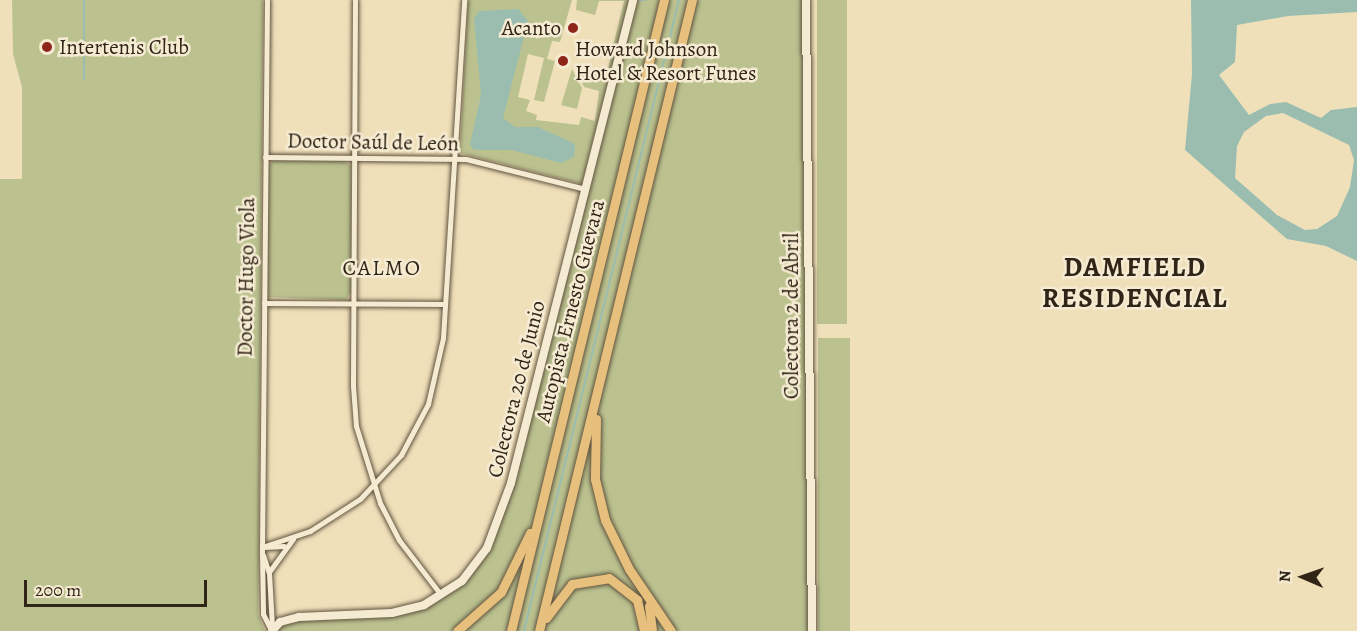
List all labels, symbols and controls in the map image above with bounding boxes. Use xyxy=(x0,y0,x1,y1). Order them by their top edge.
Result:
place label: Acanto xyxy=(502,15,561,41)
marker: Acanto xyxy=(566,21,580,35)
place label: Intertenis Club xyxy=(59,34,189,60)
place label: Howard Johnson Hotel & Resort Funes xyxy=(575,36,756,86)
marker: Intertenis Club xyxy=(40,40,54,54)
marker: Howard Johnson Hotel & Resort Funes xyxy=(556,54,570,68)
street label: Doctor Saúl de León xyxy=(287,128,459,156)
street label: Doctor Hugo Viola xyxy=(232,197,260,357)
street label: Autopista Ernesto Guevara xyxy=(530,197,610,425)
street label: Colectora 2 de Abril xyxy=(778,233,804,399)
district label: DAMFIELD RESIDENCIAL xyxy=(1042,251,1228,314)
district label: CALMO xyxy=(343,256,421,282)
street label: Colectora 20 de Junio xyxy=(482,298,550,480)
north arrow xyxy=(1273,547,1333,607)
scale bar xyxy=(27,568,210,606)
text: N xyxy=(1274,570,1296,583)
text: 200 m xyxy=(35,578,81,602)

